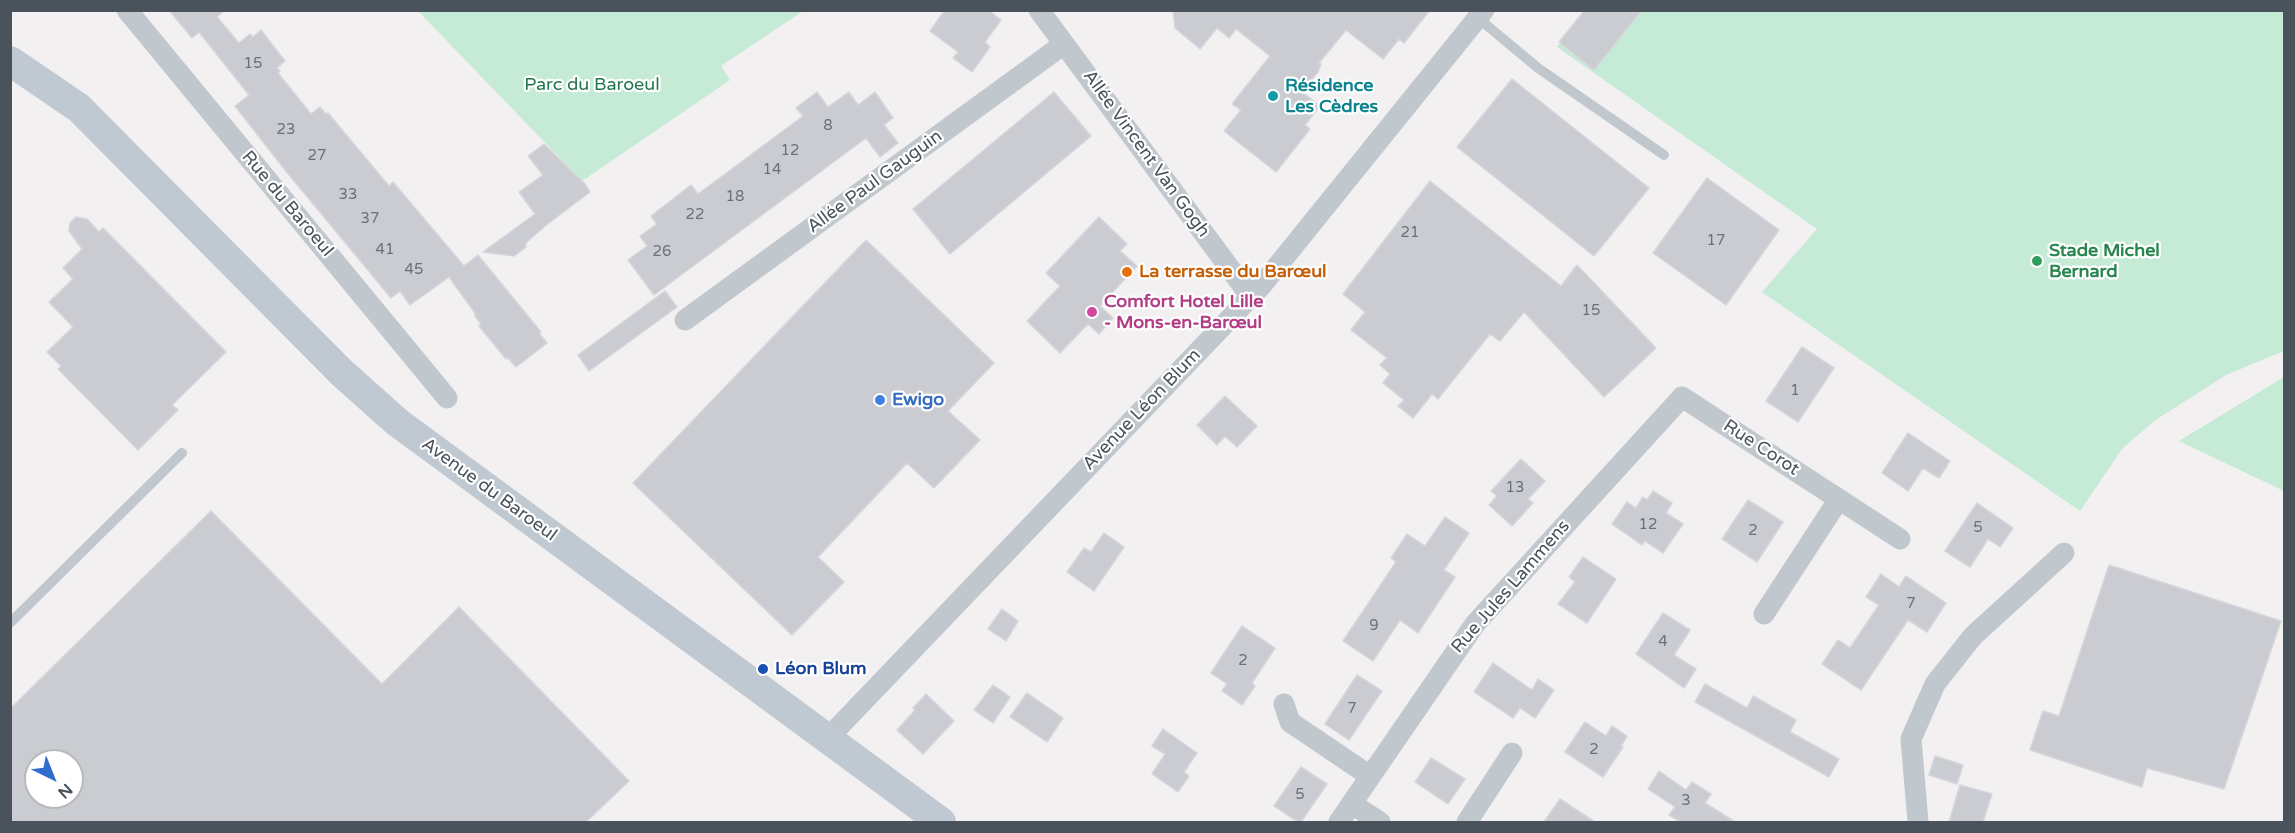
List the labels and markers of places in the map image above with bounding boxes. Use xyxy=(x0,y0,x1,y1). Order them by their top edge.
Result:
place label: Résidence Les Cèdres xyxy=(1285,75,1378,118)
marker: Résidence Les Cèdres xyxy=(1266,89,1280,103)
place label: Stade Michel Bernard xyxy=(2049,240,2160,282)
marker: Stade Michel Bernard xyxy=(2030,254,2044,268)
place label: La terrasse du Barœul xyxy=(1139,261,1327,283)
marker: La terrasse du Barœul xyxy=(1120,265,1134,279)
place label: Comfort Hotel Lille - Mons-en-Barœul xyxy=(1104,291,1264,334)
marker: Comfort Hotel Lille - Mons-en-Barœul xyxy=(1085,305,1099,319)
place label: Ewigo xyxy=(892,389,944,411)
marker: Ewigo xyxy=(873,393,887,407)
place label: Léon Blum xyxy=(775,658,866,680)
marker: Léon Blum xyxy=(756,662,770,676)

